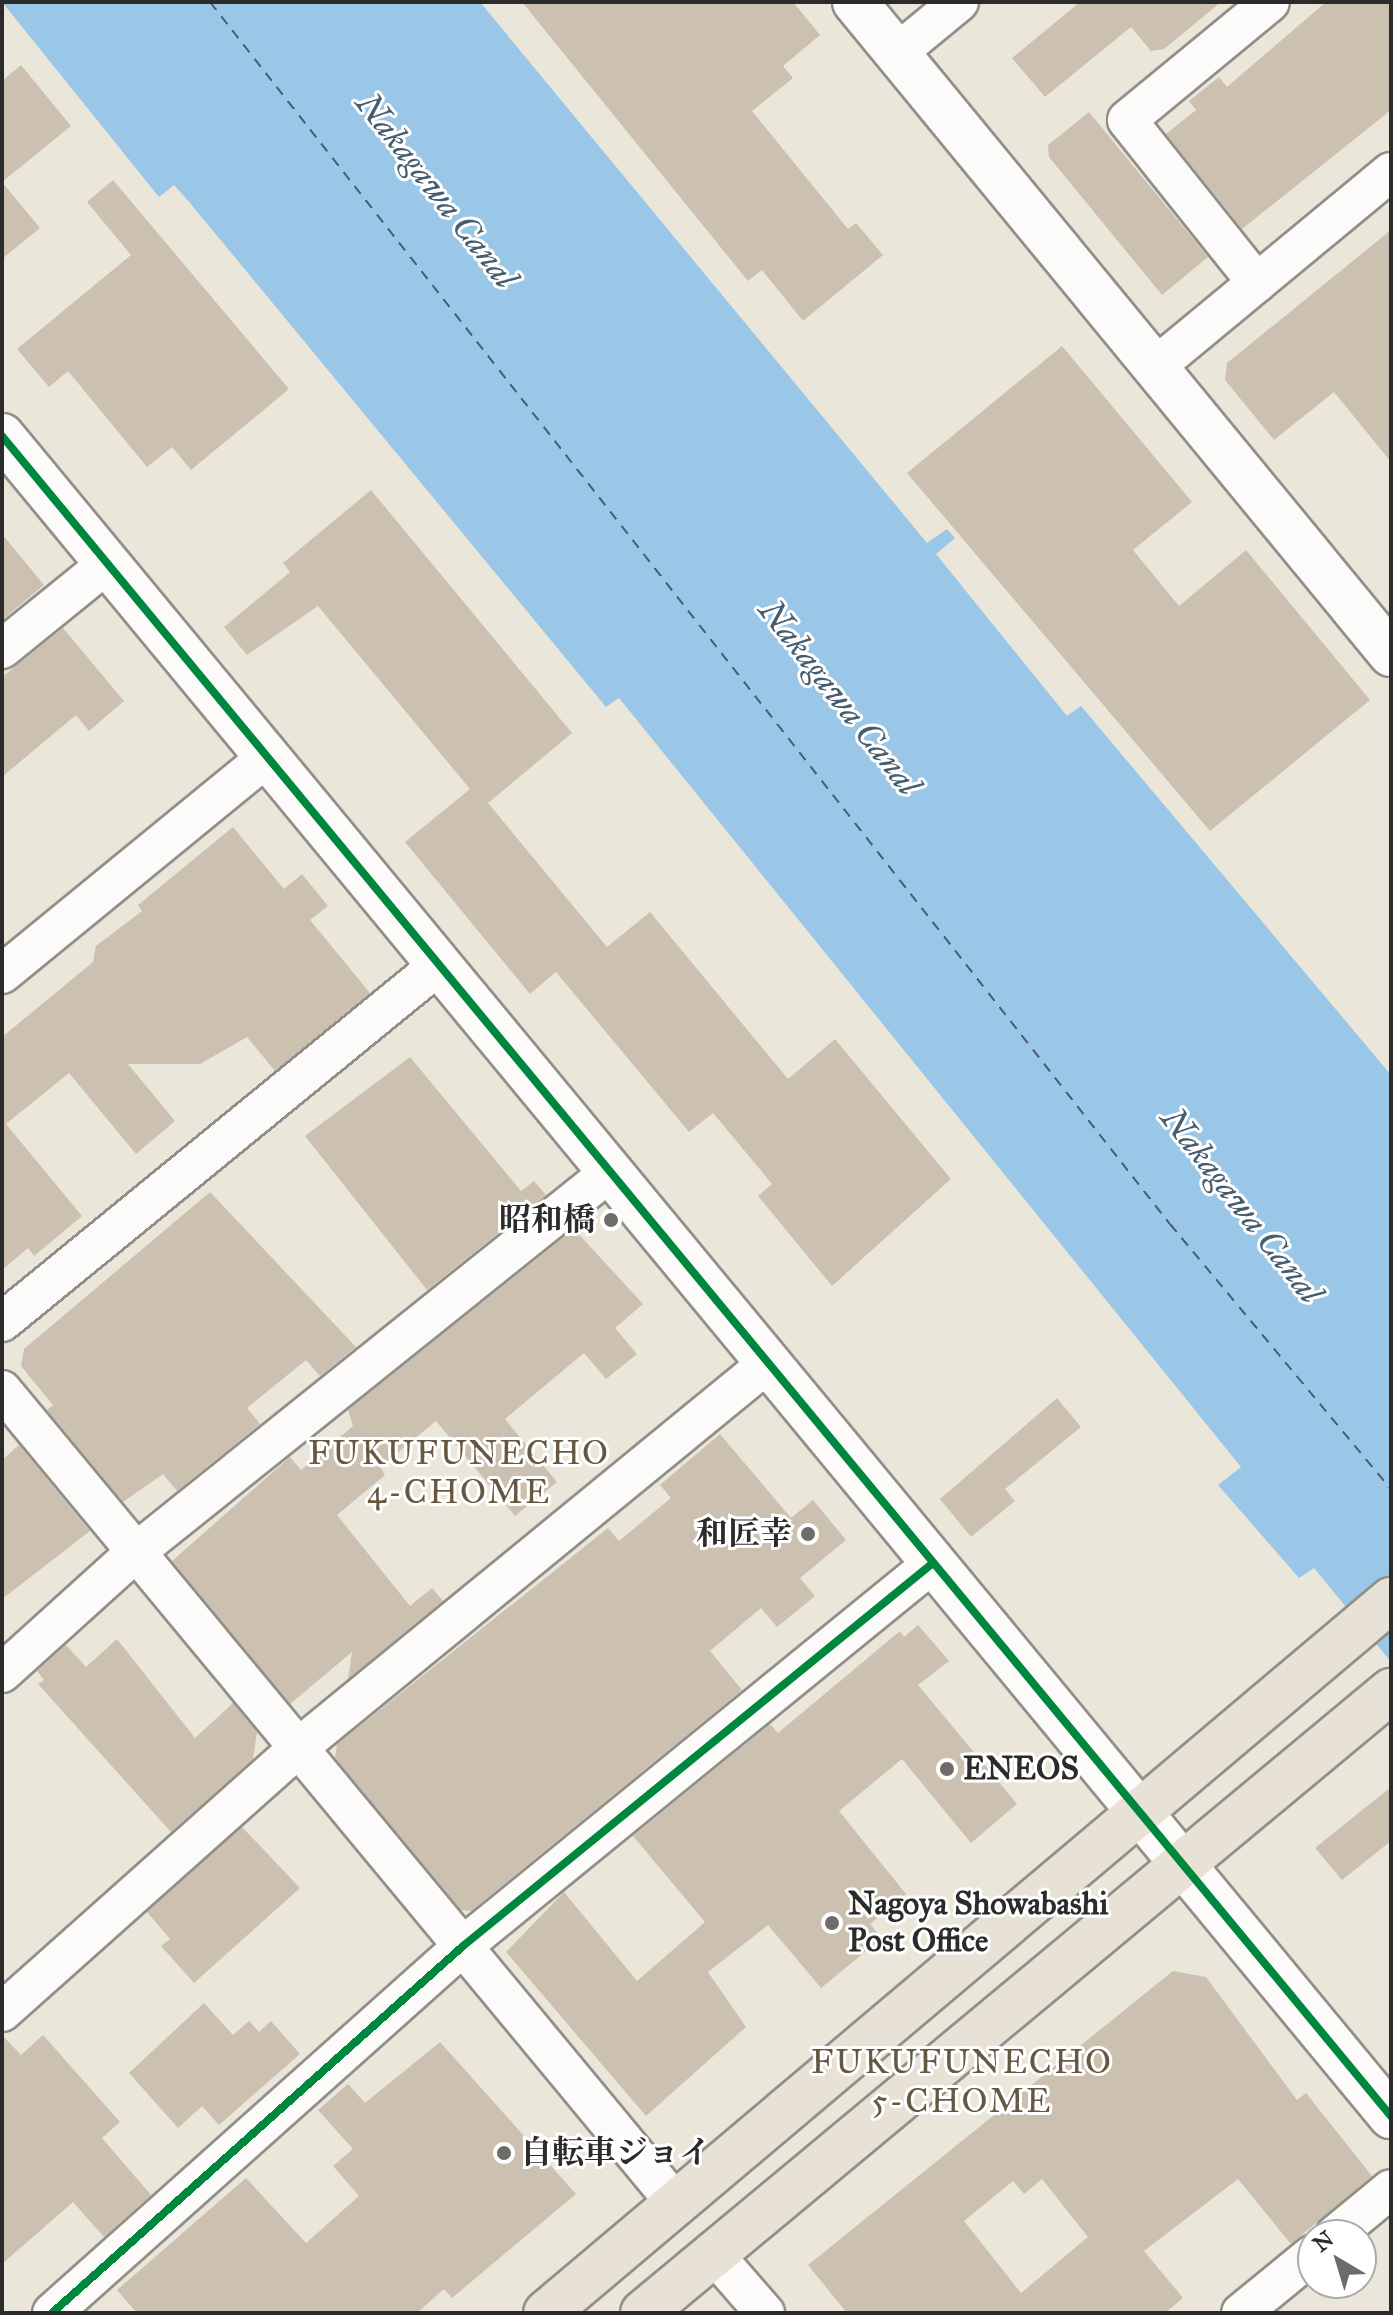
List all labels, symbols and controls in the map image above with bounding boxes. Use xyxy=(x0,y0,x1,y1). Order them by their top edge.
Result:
water label: Nakagawa Canal xyxy=(348,84,526,296)
water label: Nakagawa Canal xyxy=(751,591,929,803)
water label: Nakagawa Canal xyxy=(1153,1099,1331,1311)
place label: 昭和橋 xyxy=(499,1201,595,1239)
marker: 昭和橋 xyxy=(602,1211,620,1229)
district label: FUKUFUNECHO 4-CHOME xyxy=(308,1432,610,1512)
place label: 和匠幸 xyxy=(696,1515,792,1553)
marker: 和匠幸 xyxy=(799,1525,817,1543)
place label: ENEOS xyxy=(963,1750,1079,1788)
marker: ENEOS xyxy=(938,1760,956,1778)
place label: Nagoya Showabashi Post Office xyxy=(848,1886,1108,1961)
marker: Nagoya Showabashi Post Office xyxy=(823,1914,841,1932)
district label: FUKUFUNECHO 5-CHOME xyxy=(811,2041,1113,2120)
place label: 自転車ジョイ xyxy=(520,2134,712,2172)
marker: 自転車ジョイ xyxy=(495,2144,513,2162)
north arrow xyxy=(1297,2219,1377,2299)
text: N xyxy=(1307,2225,1339,2258)

